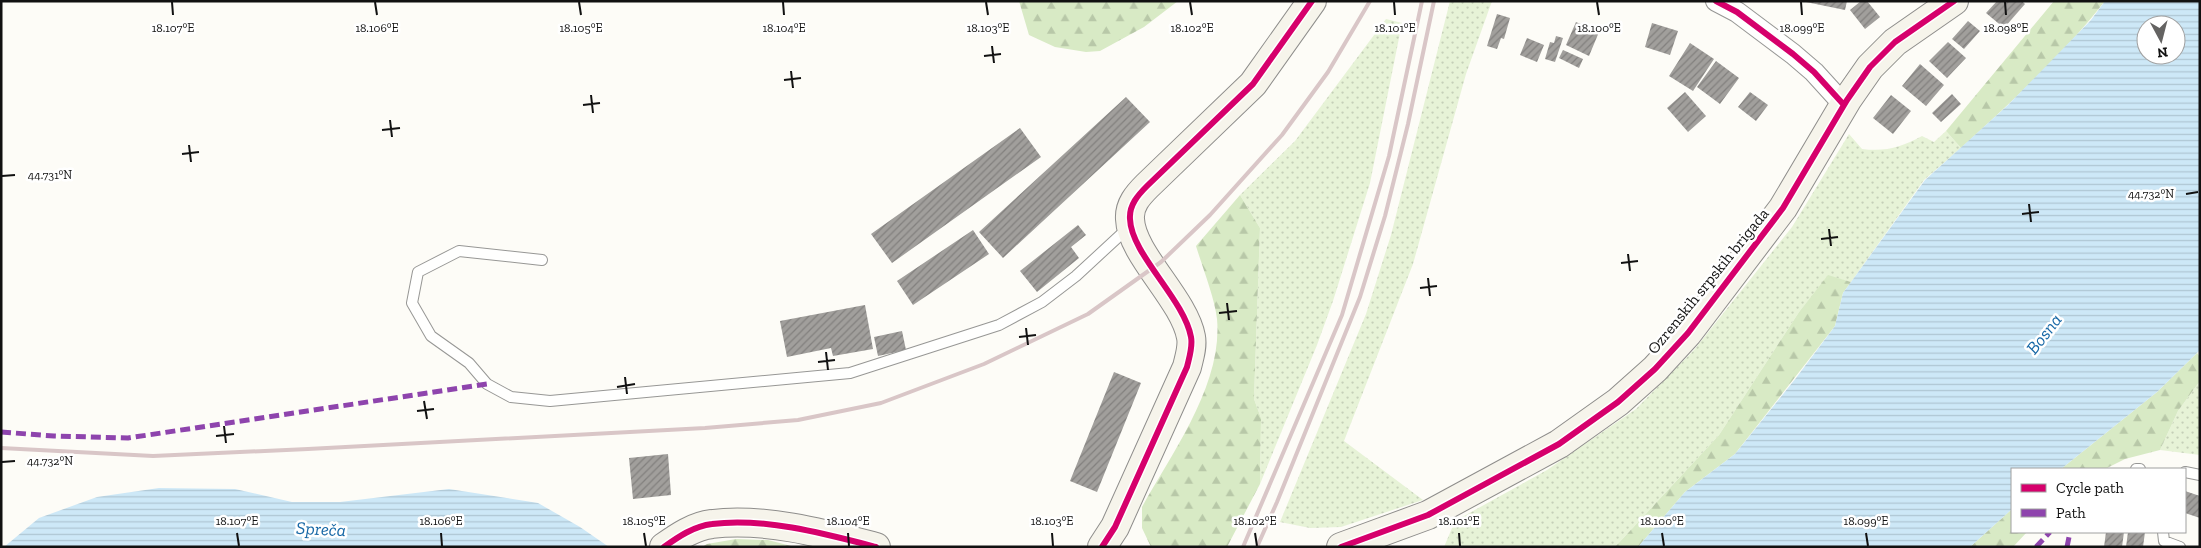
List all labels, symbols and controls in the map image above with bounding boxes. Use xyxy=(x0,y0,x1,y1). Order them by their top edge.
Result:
north arrow xyxy=(2136,15,2186,65)
text: 18.107°E xyxy=(152,21,194,35)
text: 18.106°E xyxy=(355,21,399,35)
text: 18.105°E xyxy=(560,21,602,35)
text: 18.104°E xyxy=(762,21,806,35)
text: 18.103°E xyxy=(967,21,1009,35)
text: 18.102°E xyxy=(1170,21,1214,35)
text: 18.101°E xyxy=(1374,21,1416,35)
text: 18.100°E xyxy=(1577,21,1621,35)
text: 18.099°E xyxy=(1780,21,1824,35)
text: 18.098°E xyxy=(1984,21,2028,35)
text: N xyxy=(2156,43,2169,62)
text: 44.731°N xyxy=(28,168,72,182)
text: 44.732°N xyxy=(2128,187,2174,201)
street label: Ozrenskih srpskih brigada xyxy=(1643,204,1773,358)
water label: Bosna xyxy=(2021,309,2067,359)
text: 44.732°N xyxy=(27,454,73,468)
legend xyxy=(2011,468,2186,533)
text: Cycle path xyxy=(2056,479,2125,497)
text: Path xyxy=(2056,504,2086,522)
text: 18.107°E xyxy=(216,514,258,528)
text: 18.106°E xyxy=(419,514,463,528)
text: 18.105°E xyxy=(623,514,665,528)
text: 18.104°E xyxy=(826,514,870,528)
text: 18.103°E xyxy=(1031,514,1073,528)
text: 18.102°E xyxy=(1233,514,1277,528)
text: 18.101°E xyxy=(1438,514,1480,528)
text: 18.100°E xyxy=(1640,514,1684,528)
text: 18.099°E xyxy=(1844,514,1888,528)
water label: Spreča xyxy=(296,517,346,541)

